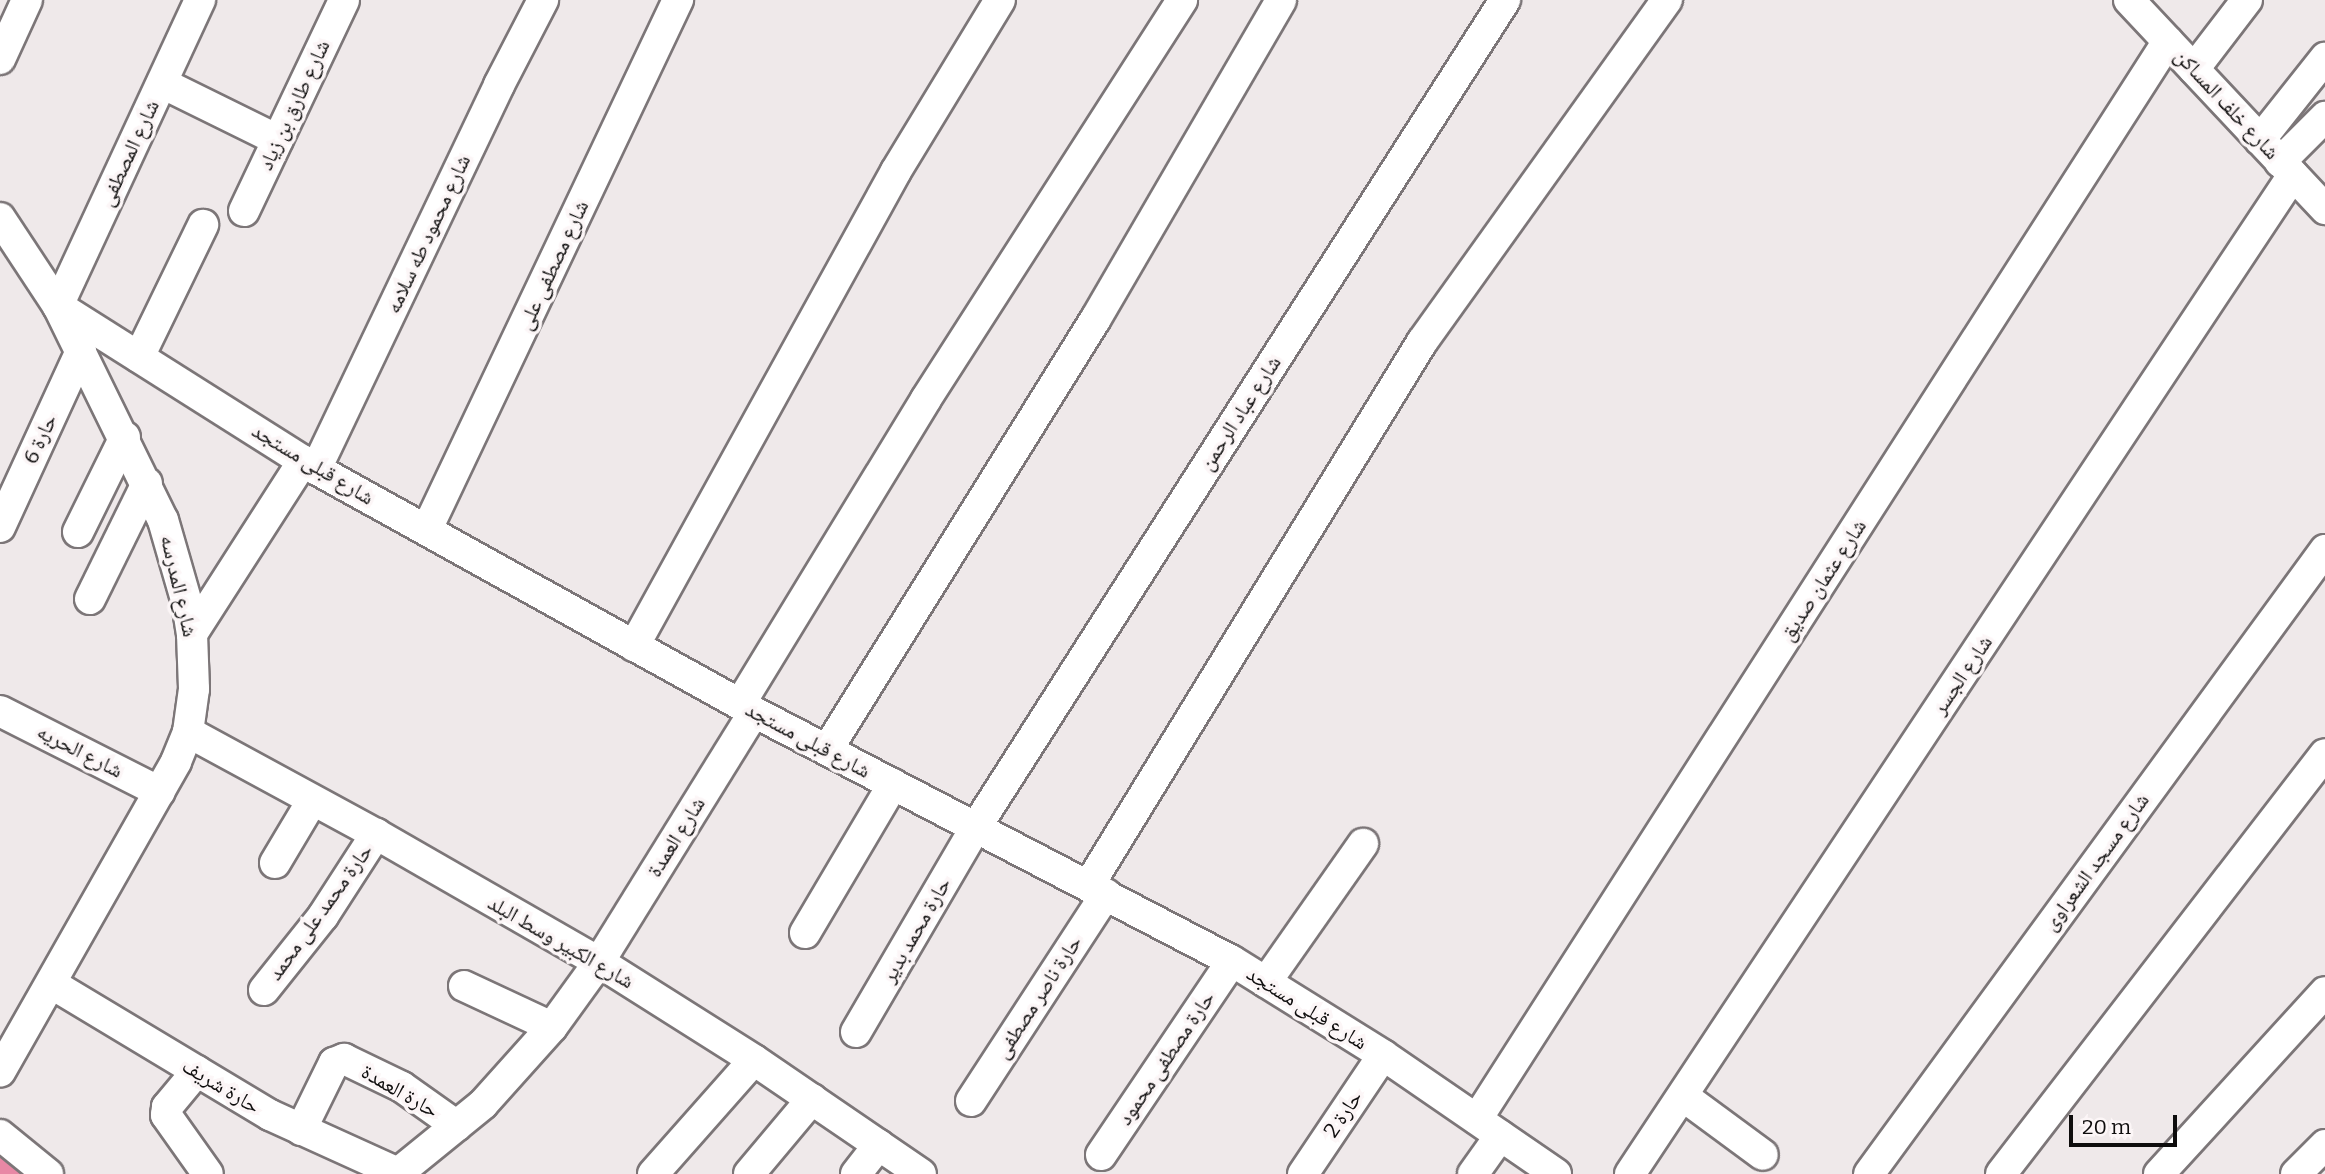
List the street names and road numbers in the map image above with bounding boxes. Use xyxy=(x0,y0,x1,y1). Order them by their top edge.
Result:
street label: شارع طارق بن زياد xyxy=(253,36,335,174)
street label: شارع خلف المساكن xyxy=(2169,43,2285,165)
street label: شارع المصطفى xyxy=(93,96,165,210)
street label: شارع محمود طه سلامه xyxy=(380,151,476,317)
street label: شارع مصطفى على xyxy=(512,196,594,334)
street label: شارع عباد الرحمن xyxy=(1194,351,1286,475)
street label: حارة 6 xyxy=(18,410,62,468)
street label: شارع قبلى مستجد xyxy=(247,418,379,510)
street label: شارع عثمان صديق xyxy=(1774,514,1872,646)
street label: شارع المدرسه xyxy=(155,533,203,639)
street label: شارع الجسر xyxy=(1926,631,1998,719)
street label: شارع قبلى مستجد xyxy=(741,697,875,783)
street label: شارع الحريه xyxy=(33,719,127,783)
street label: شارع مسجد الشعراوى xyxy=(2038,788,2154,936)
street label: شارع العمدة xyxy=(642,792,710,882)
street label: حارة محمد على محمد xyxy=(262,839,378,985)
street label: حارة محمد بدير xyxy=(876,873,956,987)
street label: شارع الكبير وسط البلد xyxy=(484,890,638,994)
street label: حارة ناصر مصطفى xyxy=(989,931,1087,1063)
street label: شارع قبلى مستجد xyxy=(1242,961,1372,1055)
street label: حارة مصطفى محمود xyxy=(1112,986,1220,1130)
street label: حارة شريف xyxy=(178,1053,264,1119)
street label: حارة العمدة xyxy=(357,1059,443,1123)
street label: حارة 2 xyxy=(1318,1086,1368,1142)

